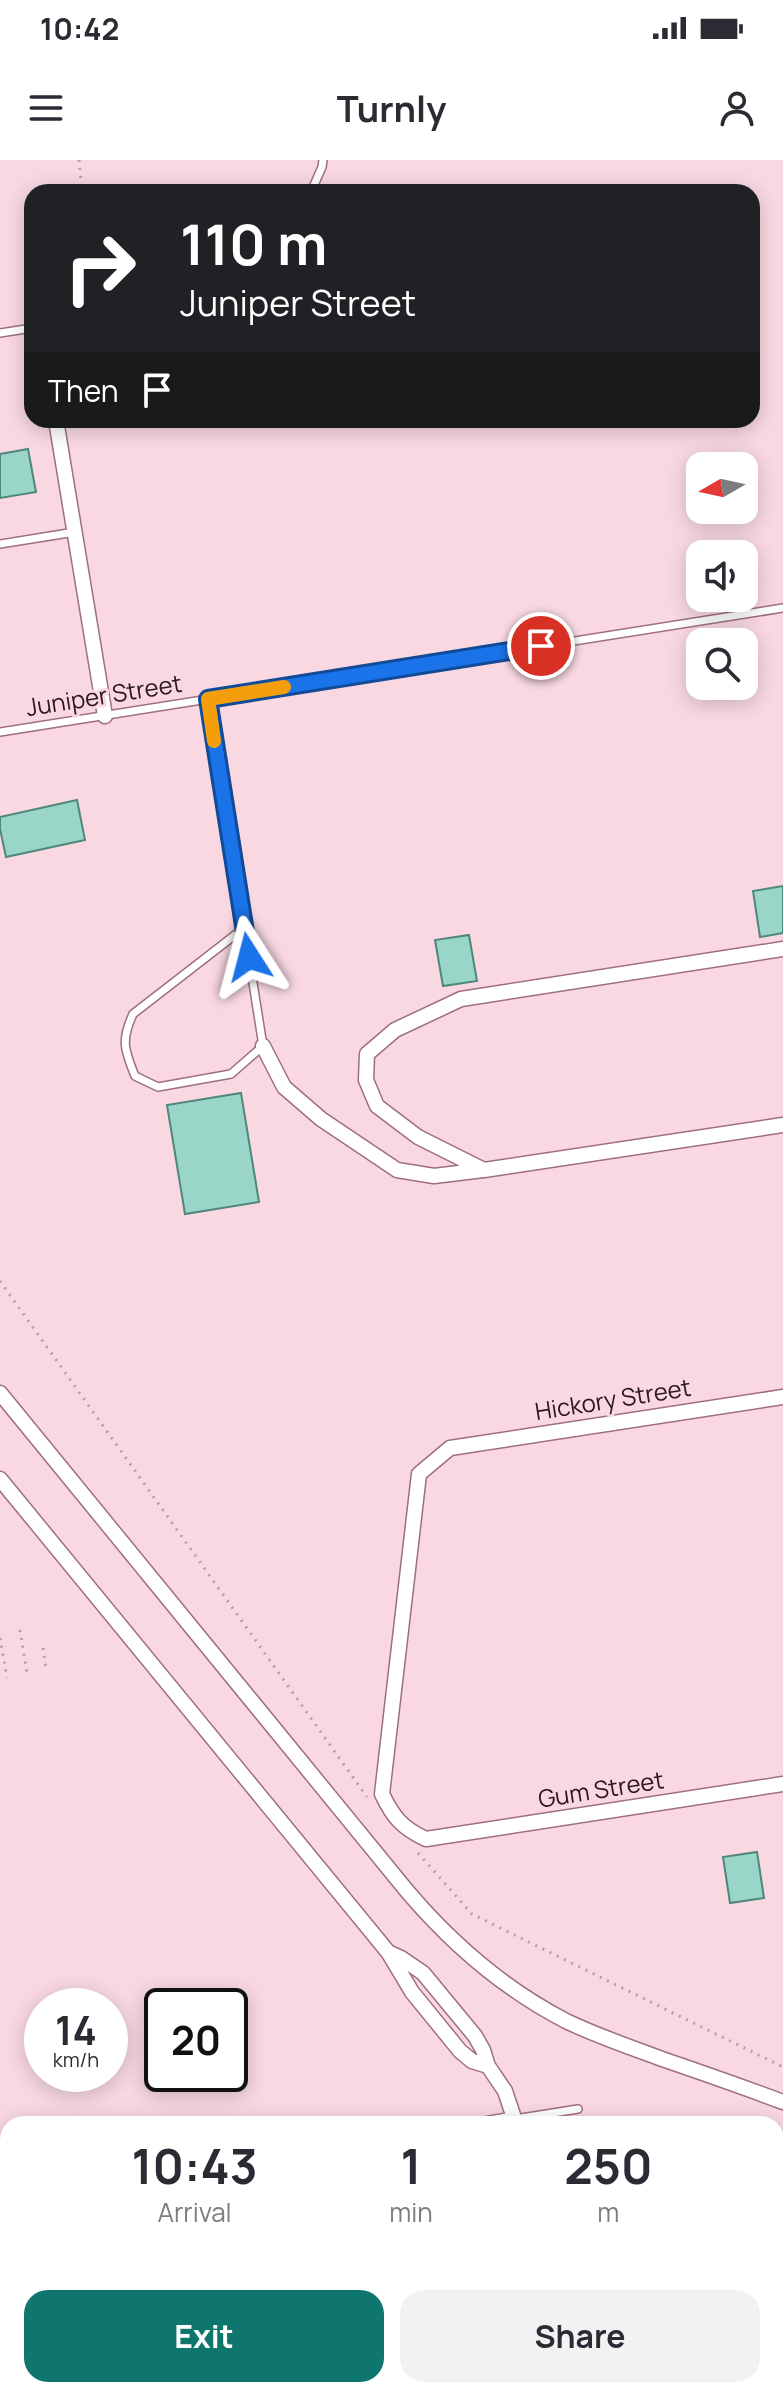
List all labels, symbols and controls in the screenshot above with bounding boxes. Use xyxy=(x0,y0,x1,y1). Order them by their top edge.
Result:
text: 10:42 xyxy=(40,8,119,49)
text: Turnly xyxy=(337,84,446,133)
icon: menu xyxy=(24,86,68,130)
icon: person xyxy=(715,86,759,130)
text: 110 m xyxy=(180,205,327,282)
icon: right xyxy=(48,216,152,320)
text: Juniper Street xyxy=(180,278,416,327)
icon: arrive xyxy=(135,368,179,412)
text: Then xyxy=(48,370,119,411)
north arrow xyxy=(686,452,758,524)
map controls xyxy=(686,452,758,700)
button: sound xyxy=(686,540,758,612)
pin xyxy=(507,612,575,680)
icon: arrive xyxy=(519,624,563,668)
button: search xyxy=(686,628,758,700)
street label: Juniper Street xyxy=(23,666,184,723)
position arrow xyxy=(207,915,291,999)
street label: Hickory Street xyxy=(532,1370,693,1427)
street label: Gum Street xyxy=(536,1762,666,1815)
speed limit sign: 20 xyxy=(144,1988,248,2092)
text: 14 xyxy=(55,2002,97,2057)
text: km/h xyxy=(53,2046,99,2073)
text: 10:43 xyxy=(131,2133,258,2198)
text: 1 xyxy=(400,2133,421,2198)
text: 250 xyxy=(564,2133,653,2198)
text: Arrival xyxy=(157,2194,232,2230)
text: min xyxy=(389,2194,433,2230)
text: m xyxy=(597,2194,619,2230)
button: Exit xyxy=(24,2290,384,2382)
button: Share xyxy=(400,2290,760,2382)

